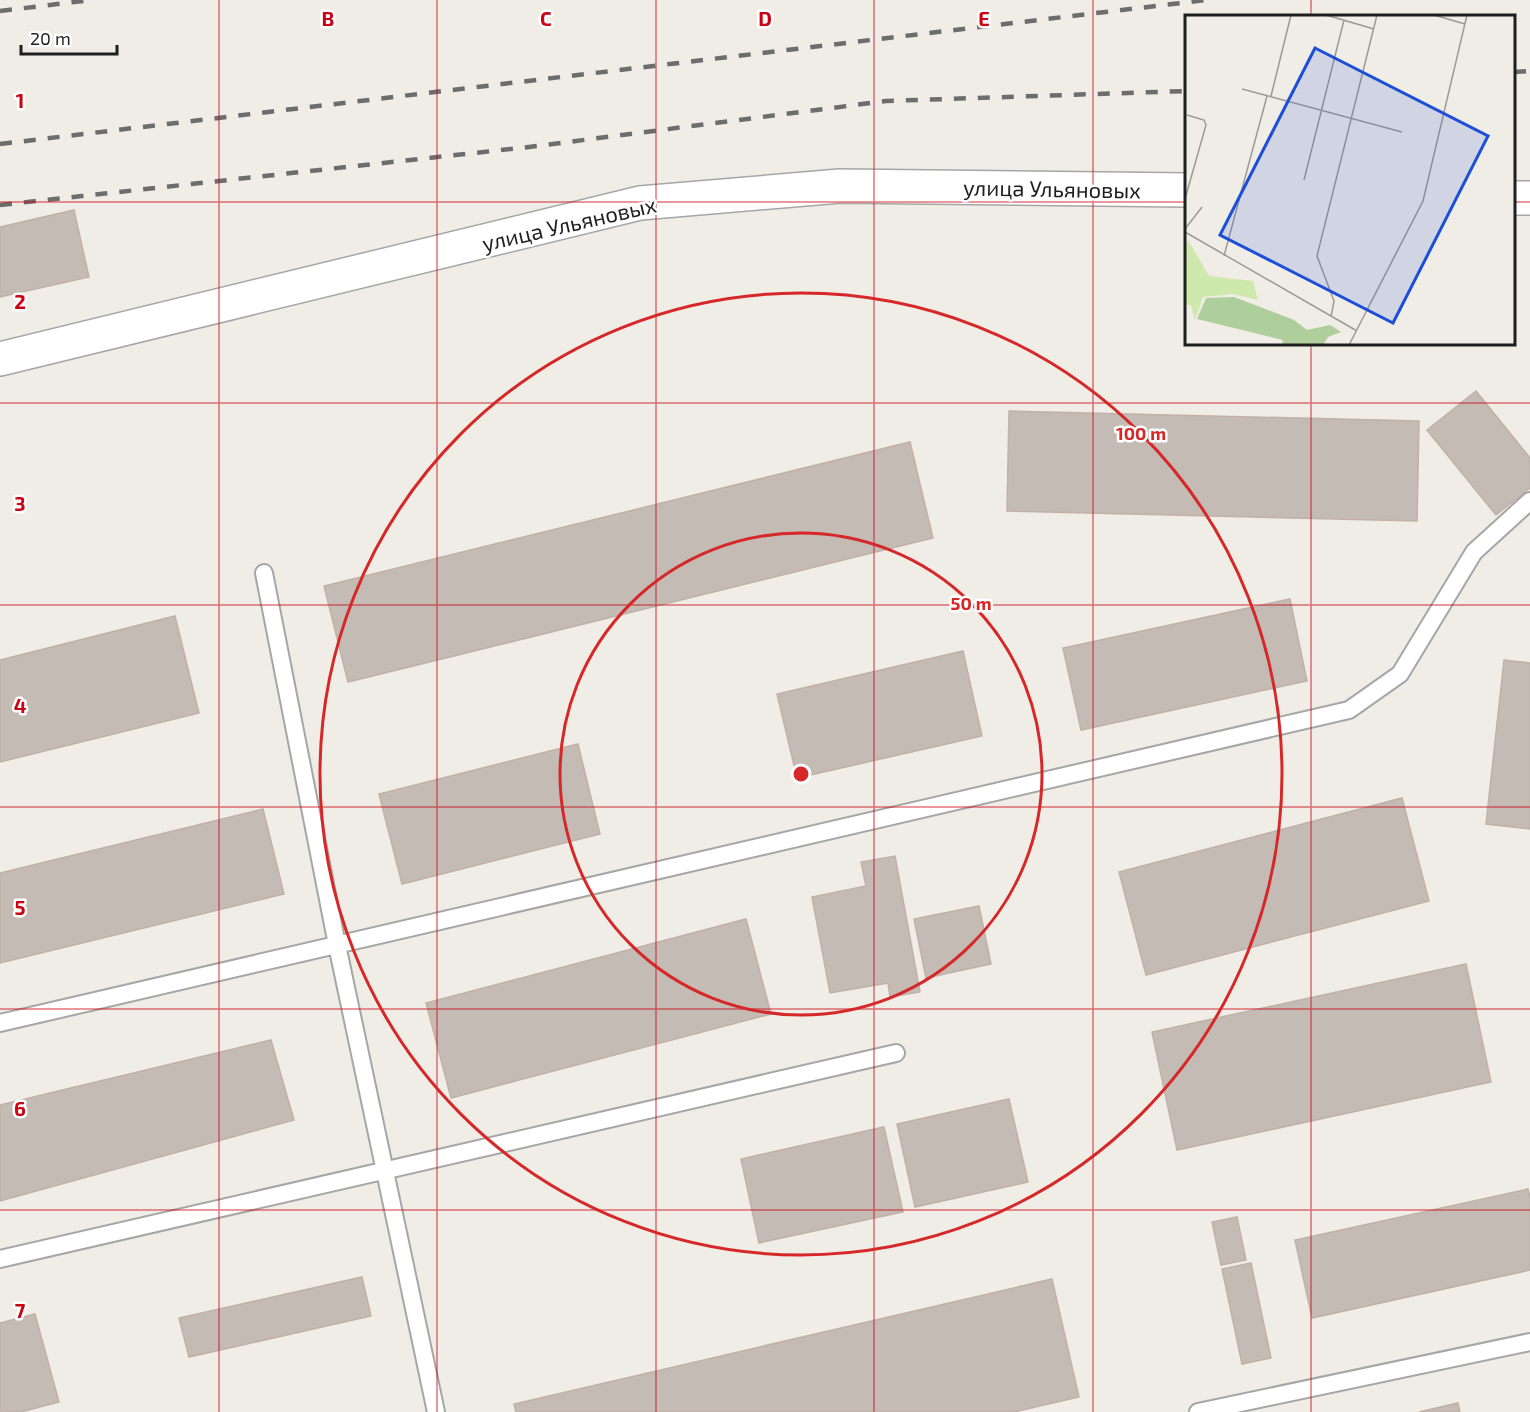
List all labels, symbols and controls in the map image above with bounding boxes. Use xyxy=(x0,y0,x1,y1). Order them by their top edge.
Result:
text: B xyxy=(322,6,334,30)
text: C xyxy=(540,6,552,30)
text: D xyxy=(758,6,772,30)
text: E xyxy=(978,6,990,30)
inset map xyxy=(1185,15,1515,345)
scale bar xyxy=(21,18,117,56)
text: 20 m xyxy=(30,27,71,49)
text: 1 xyxy=(16,88,24,112)
street label: улица Ульяновых xyxy=(963,173,1141,204)
street label: улица Ульяновых xyxy=(479,190,659,257)
text: 2 xyxy=(14,289,26,313)
text: 100 m xyxy=(1116,422,1166,444)
text: 3 xyxy=(14,491,26,515)
text: 50 m xyxy=(950,592,992,614)
text: 4 xyxy=(14,693,27,717)
centre of rings xyxy=(791,764,811,784)
text: 5 xyxy=(14,895,26,919)
text: 6 xyxy=(14,1096,26,1120)
text: 7 xyxy=(15,1298,26,1322)

